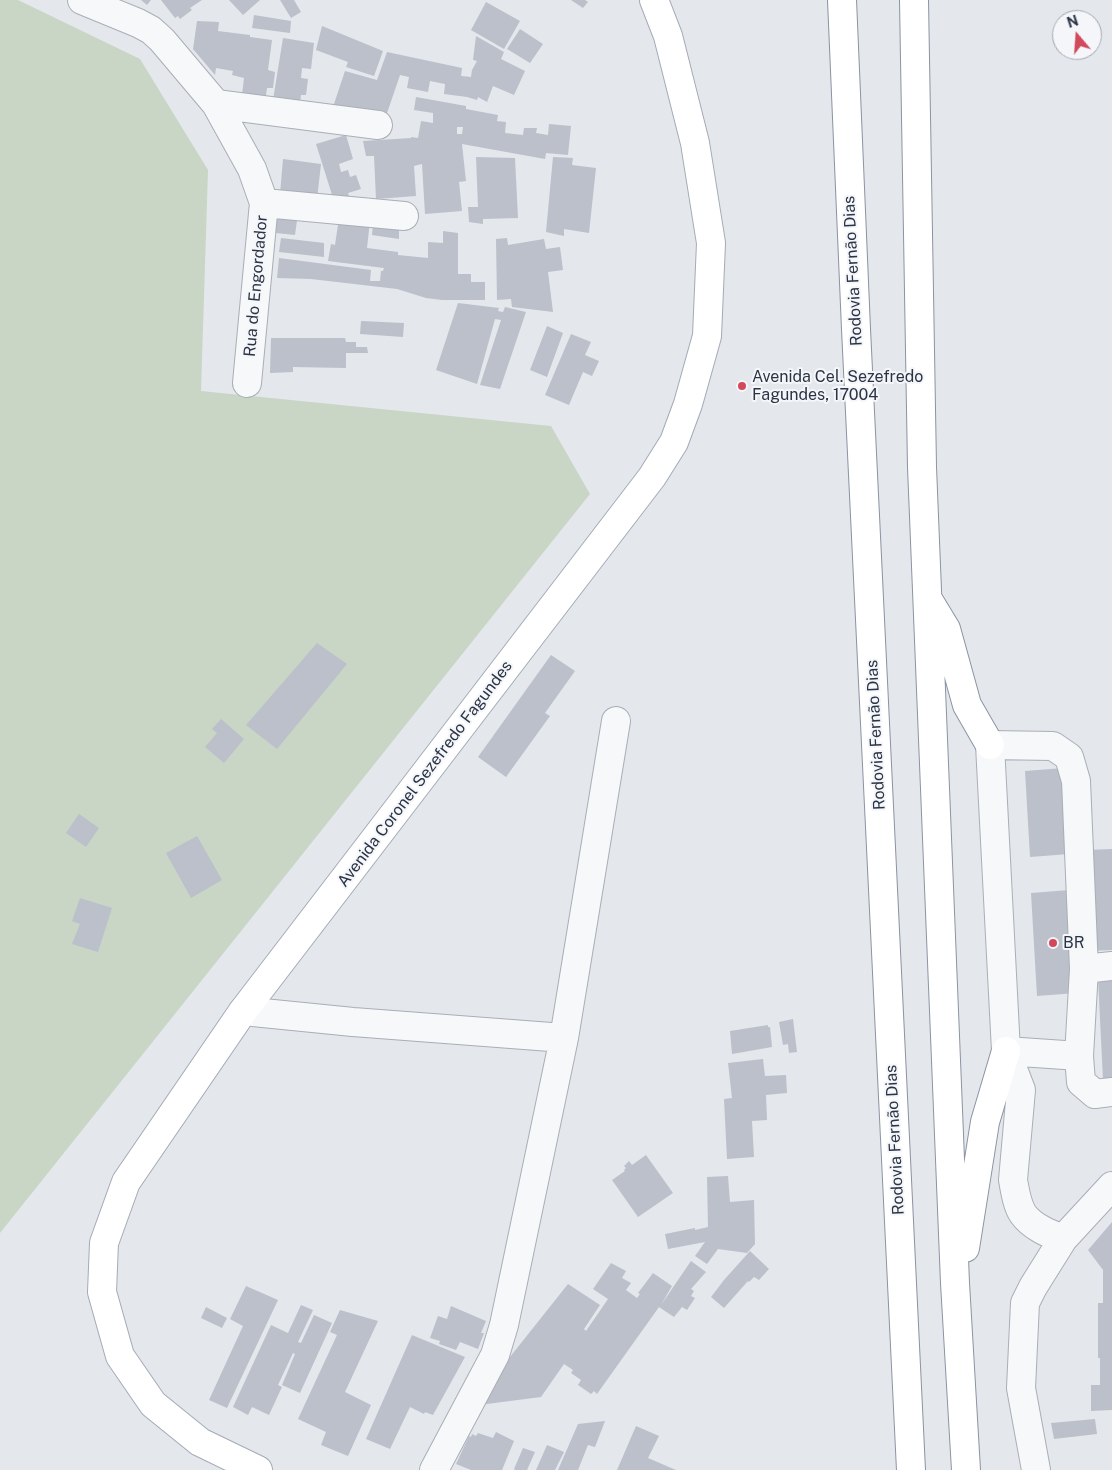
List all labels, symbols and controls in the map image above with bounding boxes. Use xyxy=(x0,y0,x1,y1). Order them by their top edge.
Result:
north arrow xyxy=(1052,10,1102,60)
text: N xyxy=(1065,12,1080,31)
street label: Rodovia Fernão Dias xyxy=(839,195,867,347)
street label: Rua do Engordador xyxy=(240,214,272,358)
place label: Avenida Cel. Sezefredo Fagundes, 17004 xyxy=(752,367,923,405)
marker: Avenida Cel. Sezefredo Fagundes, 17004 xyxy=(736,380,748,392)
street label: Avenida Coronel Sezefredo Fagundes xyxy=(334,657,516,891)
street label: Rodovia Fernão Dias xyxy=(862,659,890,811)
place label: BR xyxy=(1063,933,1085,953)
marker: BR xyxy=(1047,937,1059,949)
street label: Rodovia Fernão Dias xyxy=(881,1064,909,1216)

